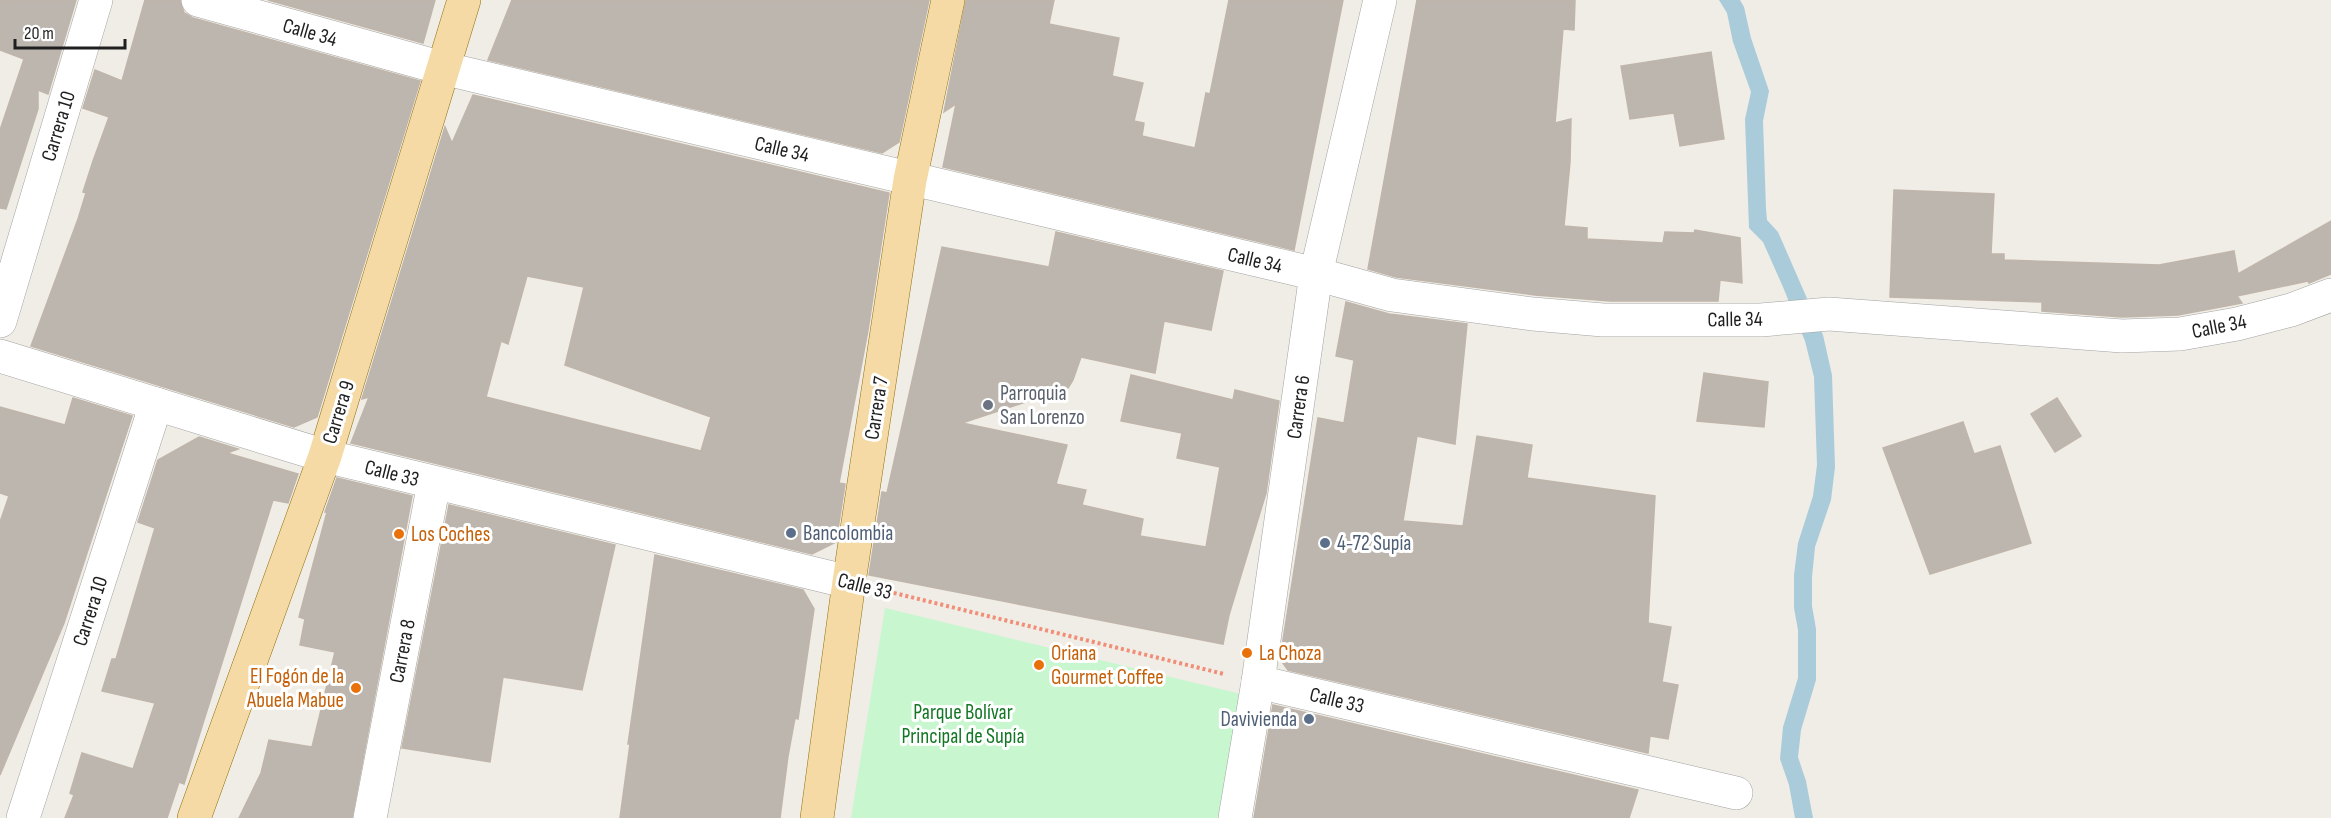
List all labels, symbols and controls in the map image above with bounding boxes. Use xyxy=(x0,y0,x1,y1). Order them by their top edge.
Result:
scale bar xyxy=(15,12,124,50)
street label: Calle 34 xyxy=(280,13,340,52)
text: 20 m xyxy=(24,23,54,44)
street label: Carrera 10 xyxy=(36,88,81,164)
street label: Calle 34 xyxy=(752,131,812,168)
street label: Calle 34 xyxy=(1225,242,1285,279)
street label: Calle 34 xyxy=(1707,307,1763,332)
street label: Calle 34 xyxy=(2190,309,2249,344)
street label: Carrera 6 xyxy=(1282,373,1315,441)
street label: Carrera 7 xyxy=(859,374,894,441)
street label: Carrera 9 xyxy=(317,378,360,447)
place label: Parroquia San Lorenzo xyxy=(1000,381,1085,430)
marker: Parroquia San Lorenzo xyxy=(981,398,995,412)
street label: Calle 33 xyxy=(362,455,422,492)
place label: Bancolombia xyxy=(803,521,893,546)
place label: Los Coches xyxy=(411,522,490,547)
marker: Bancolombia xyxy=(784,526,798,540)
marker: Los Coches xyxy=(392,527,406,541)
place label: 4-72 Supía xyxy=(1337,531,1411,556)
marker: 4-72 Supía xyxy=(1318,536,1332,550)
street label: Calle 33 xyxy=(835,568,895,605)
street label: Carrera 10 xyxy=(67,573,113,649)
street label: Carrera 8 xyxy=(384,617,421,685)
place label: Oriana Gourmet Coffee xyxy=(1051,641,1164,690)
place label: La Choza xyxy=(1259,641,1322,666)
marker: La Choza xyxy=(1240,646,1254,660)
marker: Oriana Gourmet Coffee xyxy=(1032,658,1046,672)
place label: El Fogón de la Abuela Mabue xyxy=(246,664,344,713)
marker: El Fogón de la Abuela Mabue xyxy=(349,681,363,695)
street label: Calle 33 xyxy=(1307,682,1367,719)
park label: Parque Bolívar Principal de Supía xyxy=(901,700,1025,749)
place label: Davivienda xyxy=(1221,707,1297,732)
marker: Davivienda xyxy=(1302,712,1316,726)

